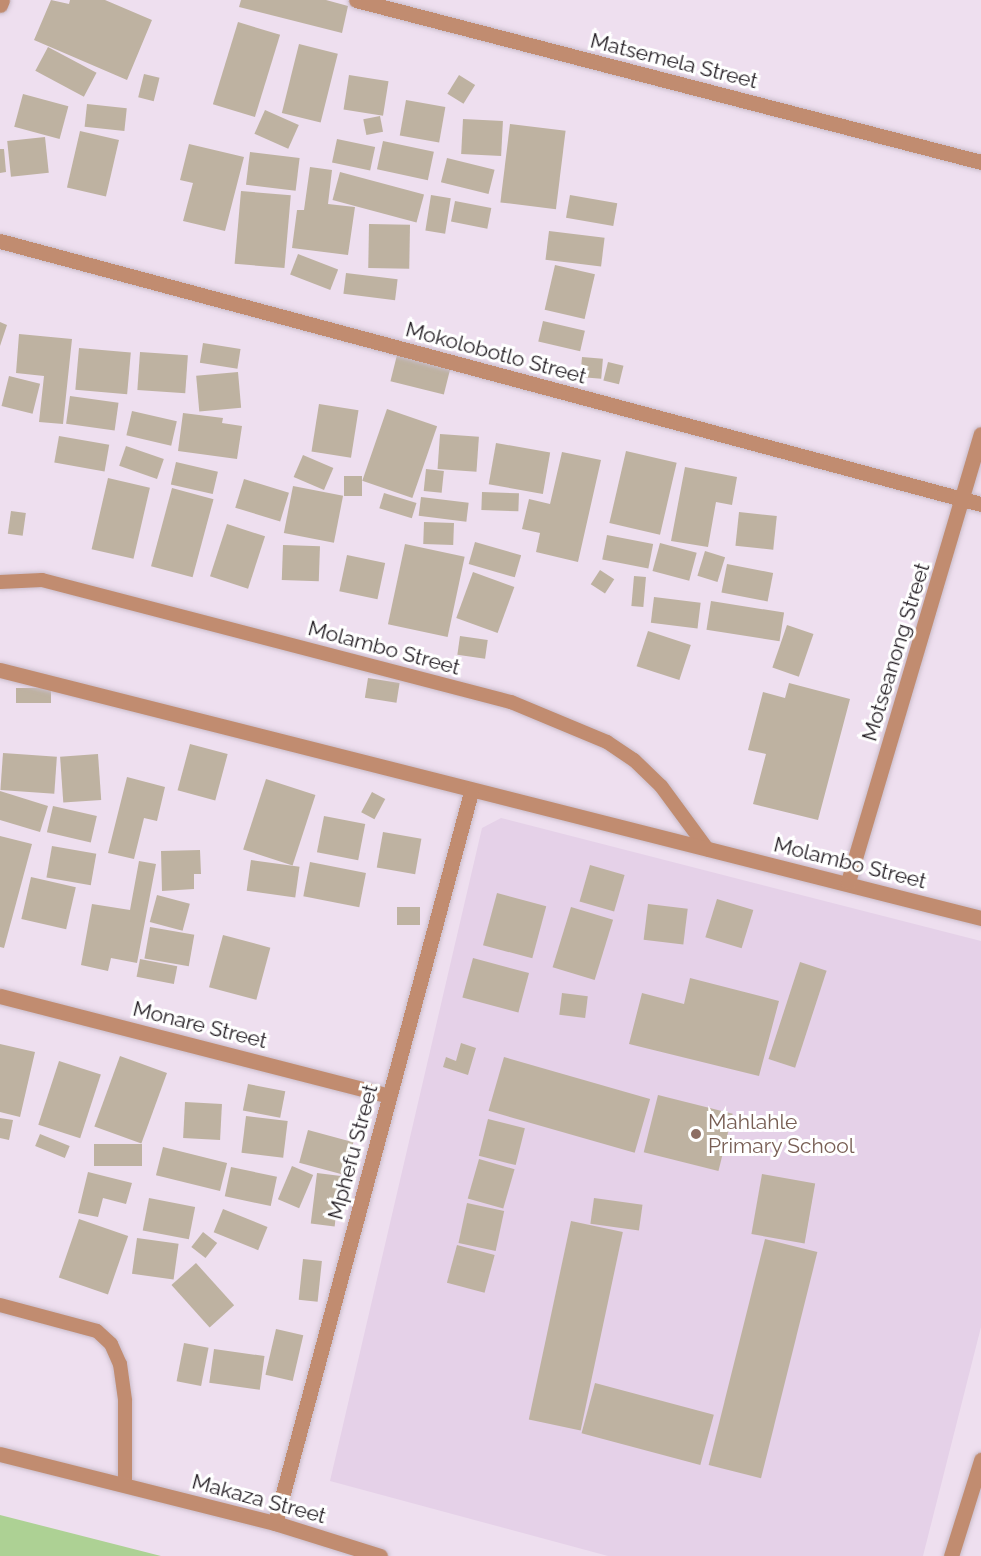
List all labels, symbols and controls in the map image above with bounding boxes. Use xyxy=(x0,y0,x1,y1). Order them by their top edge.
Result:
street label: Matsemela Street xyxy=(588,28,760,94)
street label: Mokolobotlo Street xyxy=(403,317,589,389)
street label: Motseanong Street xyxy=(857,560,935,744)
street label: Molambo Street xyxy=(305,616,463,680)
street label: Molambo Street xyxy=(771,832,929,894)
street label: Monare Street xyxy=(130,996,270,1054)
street label: Mphefu Street xyxy=(323,1082,383,1222)
place label: Mahlahle Primary School xyxy=(708,1109,855,1159)
marker: Mahlahle Primary School xyxy=(689,1127,703,1141)
street label: Makaza Street xyxy=(189,1469,329,1529)

